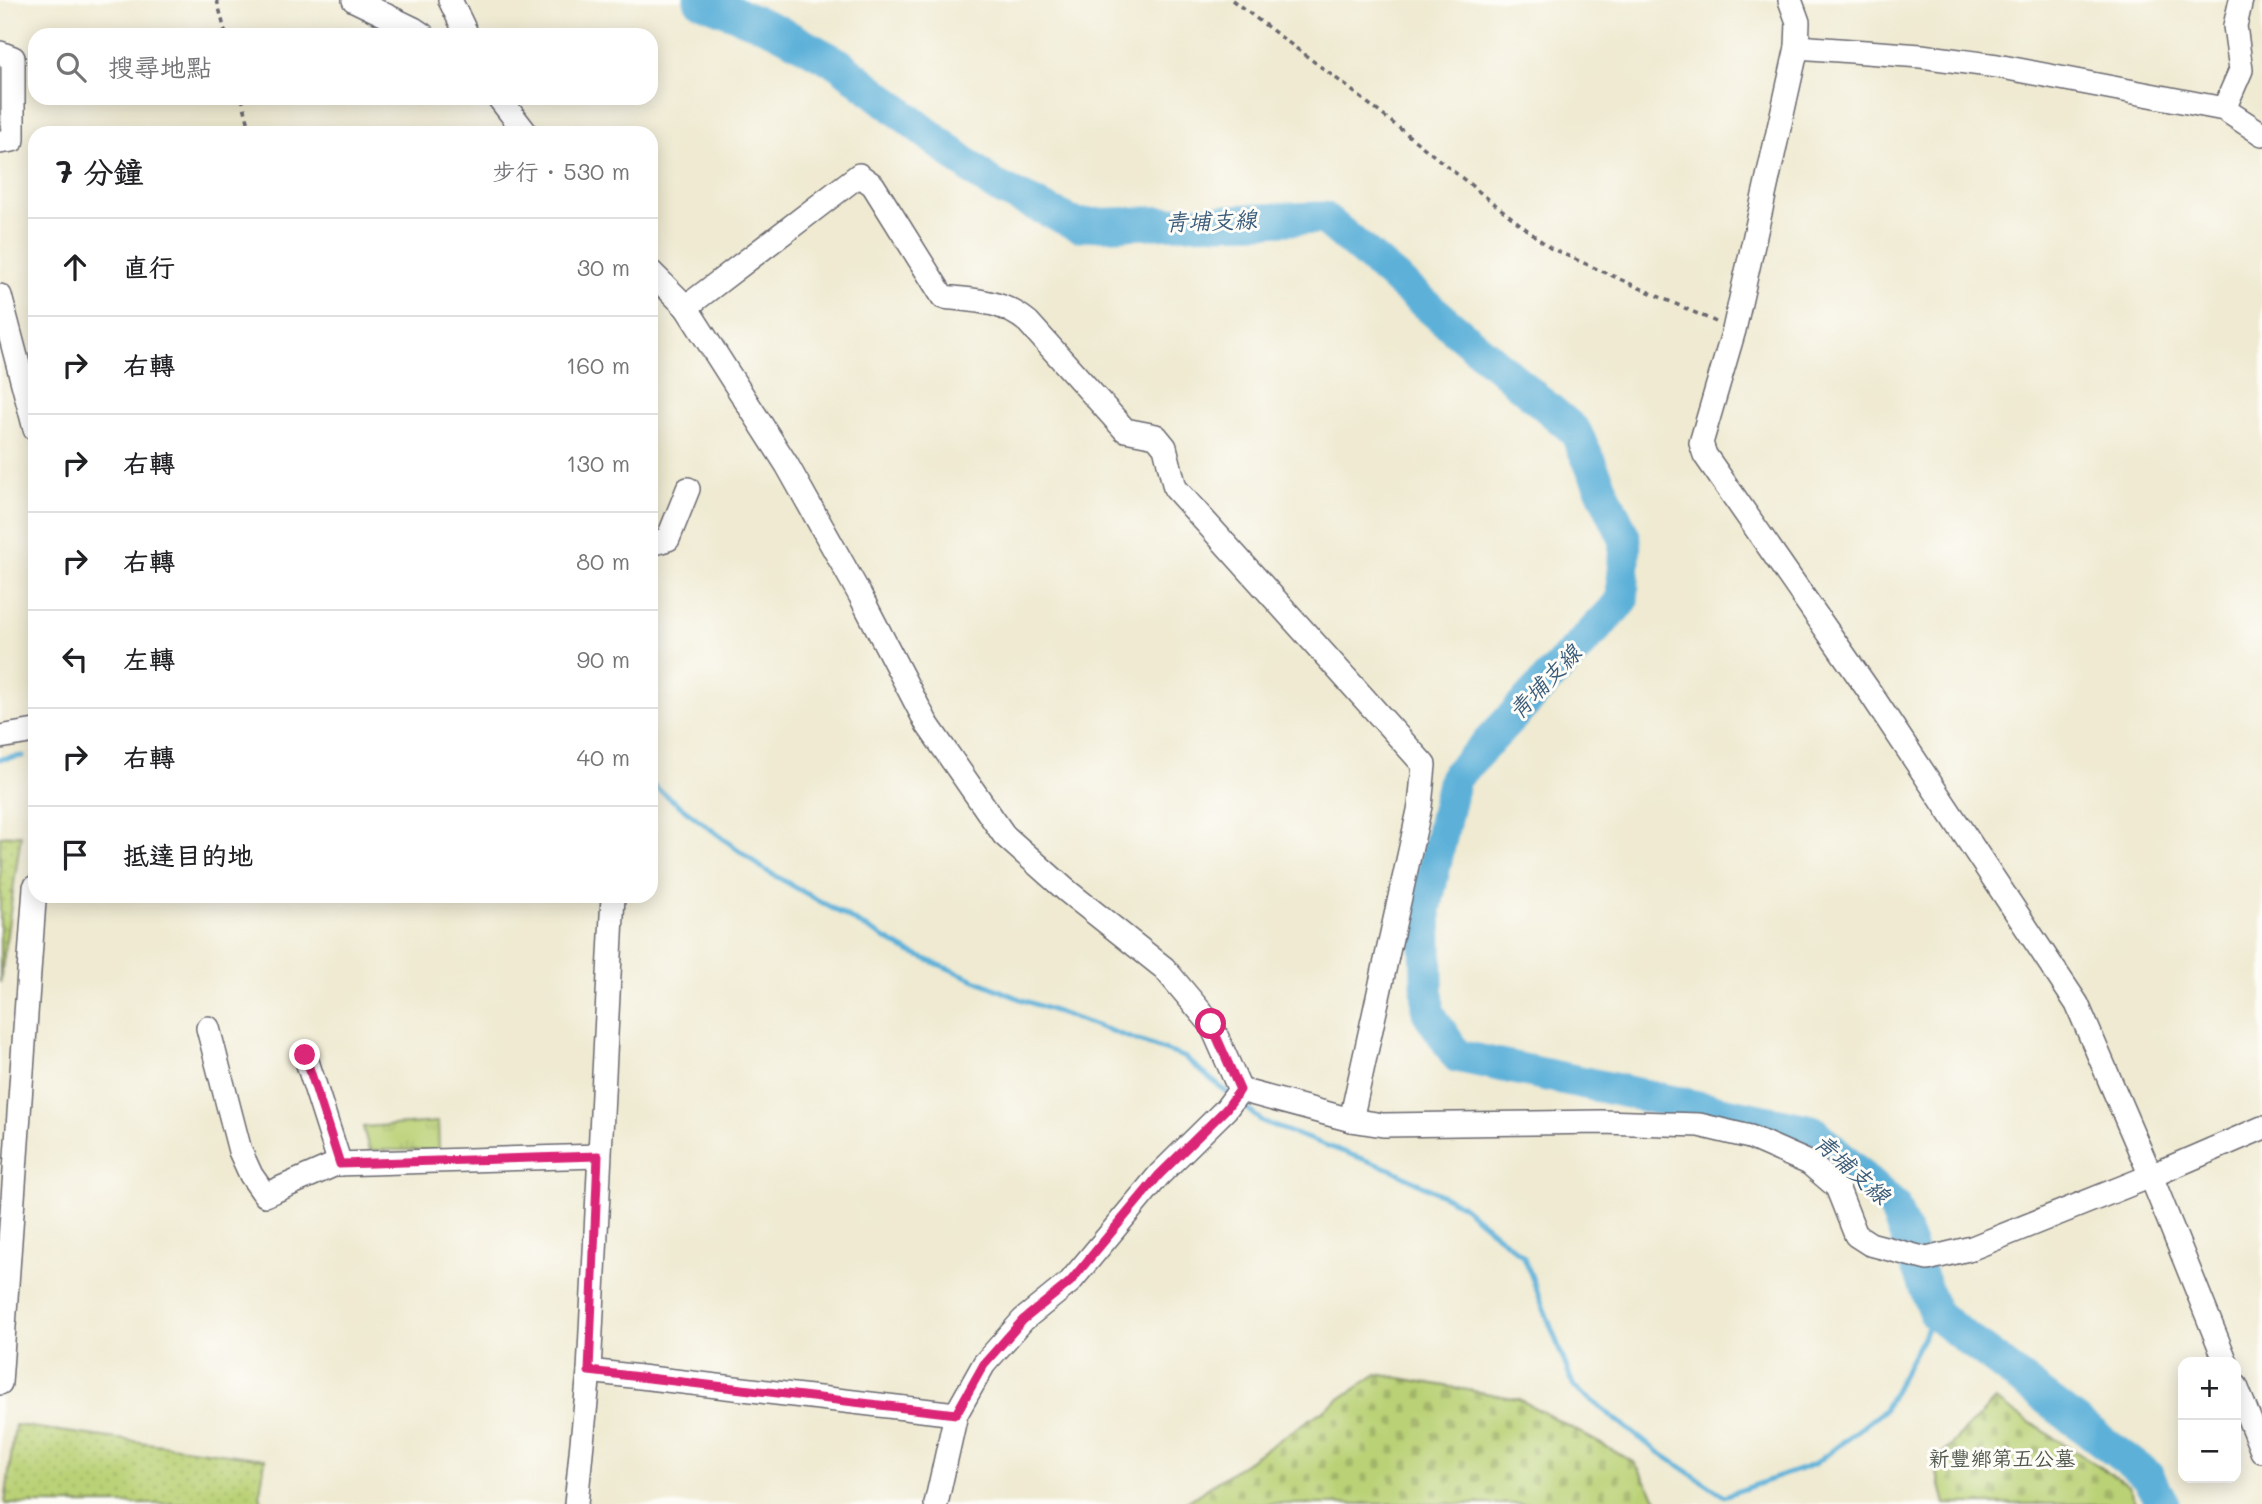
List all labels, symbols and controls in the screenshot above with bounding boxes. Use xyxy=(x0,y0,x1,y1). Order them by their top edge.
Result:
search box xyxy=(28,28,658,105)
icon: search xyxy=(52,48,90,86)
text: 搜尋地點 xyxy=(108,50,212,84)
text: 7 分鐘 xyxy=(56,151,144,191)
text: 步行 · 530 m xyxy=(492,156,630,186)
water label: 青埔支線 xyxy=(1164,203,1258,237)
icon: ahead xyxy=(56,248,94,286)
text: 直行 xyxy=(123,250,175,284)
text: 30 m xyxy=(577,252,630,282)
icon: right xyxy=(56,346,94,384)
text: 右轉 xyxy=(123,348,175,382)
text: 160 m xyxy=(566,350,630,380)
icon: right xyxy=(56,444,94,482)
text: 右轉 xyxy=(123,446,175,480)
text: 130 m xyxy=(566,448,630,478)
icon: right xyxy=(56,542,94,580)
text: 右轉 xyxy=(123,544,175,578)
text: 80 m xyxy=(576,546,630,576)
water label: 青埔支線 xyxy=(1502,637,1588,725)
icon: left xyxy=(56,640,94,678)
text: 左轉 xyxy=(123,642,175,676)
text: 90 m xyxy=(577,644,630,674)
icon: right xyxy=(56,738,94,776)
text: 右轉 xyxy=(123,740,175,774)
text: 40 m xyxy=(577,742,630,772)
icon: arrive xyxy=(56,836,94,874)
text: 抵達目的地 xyxy=(123,838,253,872)
route start xyxy=(1195,1008,1226,1039)
route end xyxy=(289,1039,320,1070)
water label: 青埔支線 xyxy=(1808,1126,1898,1211)
map controls xyxy=(2178,1357,2241,1483)
button: + xyxy=(2178,1357,2241,1420)
button: − xyxy=(2178,1420,2241,1483)
park label: 新豐鄉第五公墓 xyxy=(1929,1444,2076,1471)

